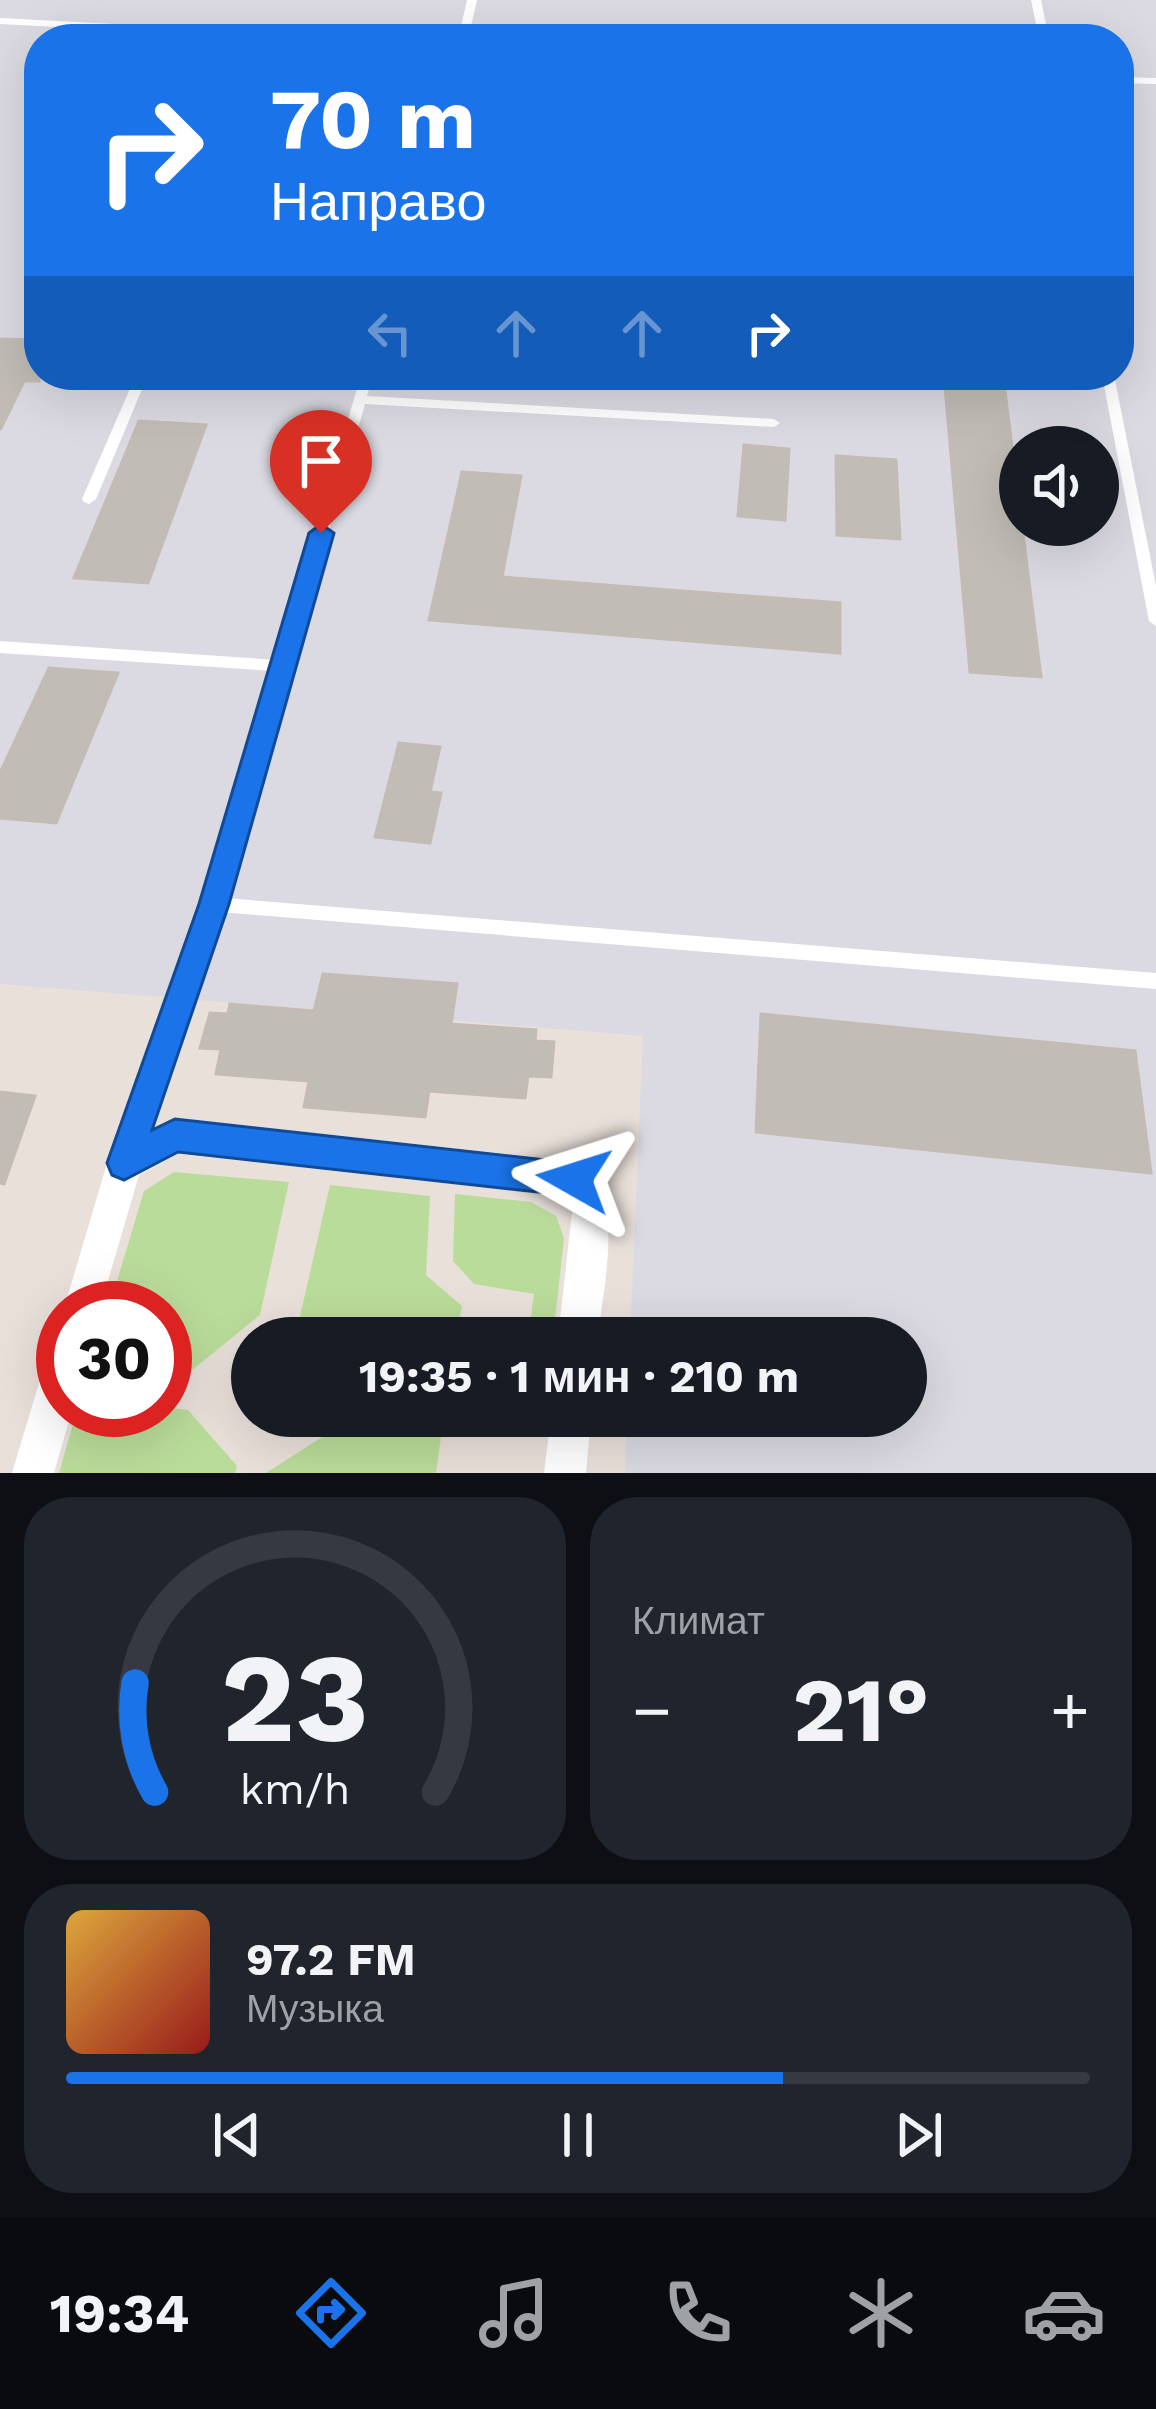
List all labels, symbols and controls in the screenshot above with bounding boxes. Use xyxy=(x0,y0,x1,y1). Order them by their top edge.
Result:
text: 70 m xyxy=(270,70,476,168)
icon: right xyxy=(72,72,228,228)
text: Направо xyxy=(270,170,486,233)
icon: left xyxy=(357,300,423,366)
icon: ahead xyxy=(483,300,549,366)
icon: ahead xyxy=(609,300,675,366)
icon: right xyxy=(735,300,801,366)
pin xyxy=(270,410,372,533)
map controls xyxy=(999,426,1119,546)
button: sound xyxy=(999,426,1119,546)
icon: arrive xyxy=(288,428,354,494)
position arrow xyxy=(511,1116,637,1242)
speed limit sign: 30 xyxy=(36,1281,192,1437)
text: 19:35 · 1 мин · 210 m xyxy=(359,1350,799,1403)
text: Климат xyxy=(632,1598,765,1643)
text: 23 xyxy=(221,1625,369,1771)
text: 21° xyxy=(793,1657,929,1763)
text: − xyxy=(632,1672,672,1749)
text: + xyxy=(1050,1672,1090,1749)
text: km/h xyxy=(240,1763,350,1813)
text: 97.2 FM xyxy=(246,1933,416,1986)
text: Музыка xyxy=(246,1986,384,2031)
icon: previous xyxy=(204,2102,270,2168)
icon: pause xyxy=(545,2102,611,2168)
icon: next xyxy=(886,2102,952,2168)
icon: directions xyxy=(289,2271,373,2355)
icon: music xyxy=(472,2271,556,2355)
icon: phone xyxy=(656,2271,740,2355)
icon: climate xyxy=(839,2271,923,2355)
icon: car xyxy=(1022,2271,1106,2355)
text: 19:34 xyxy=(50,2282,189,2345)

